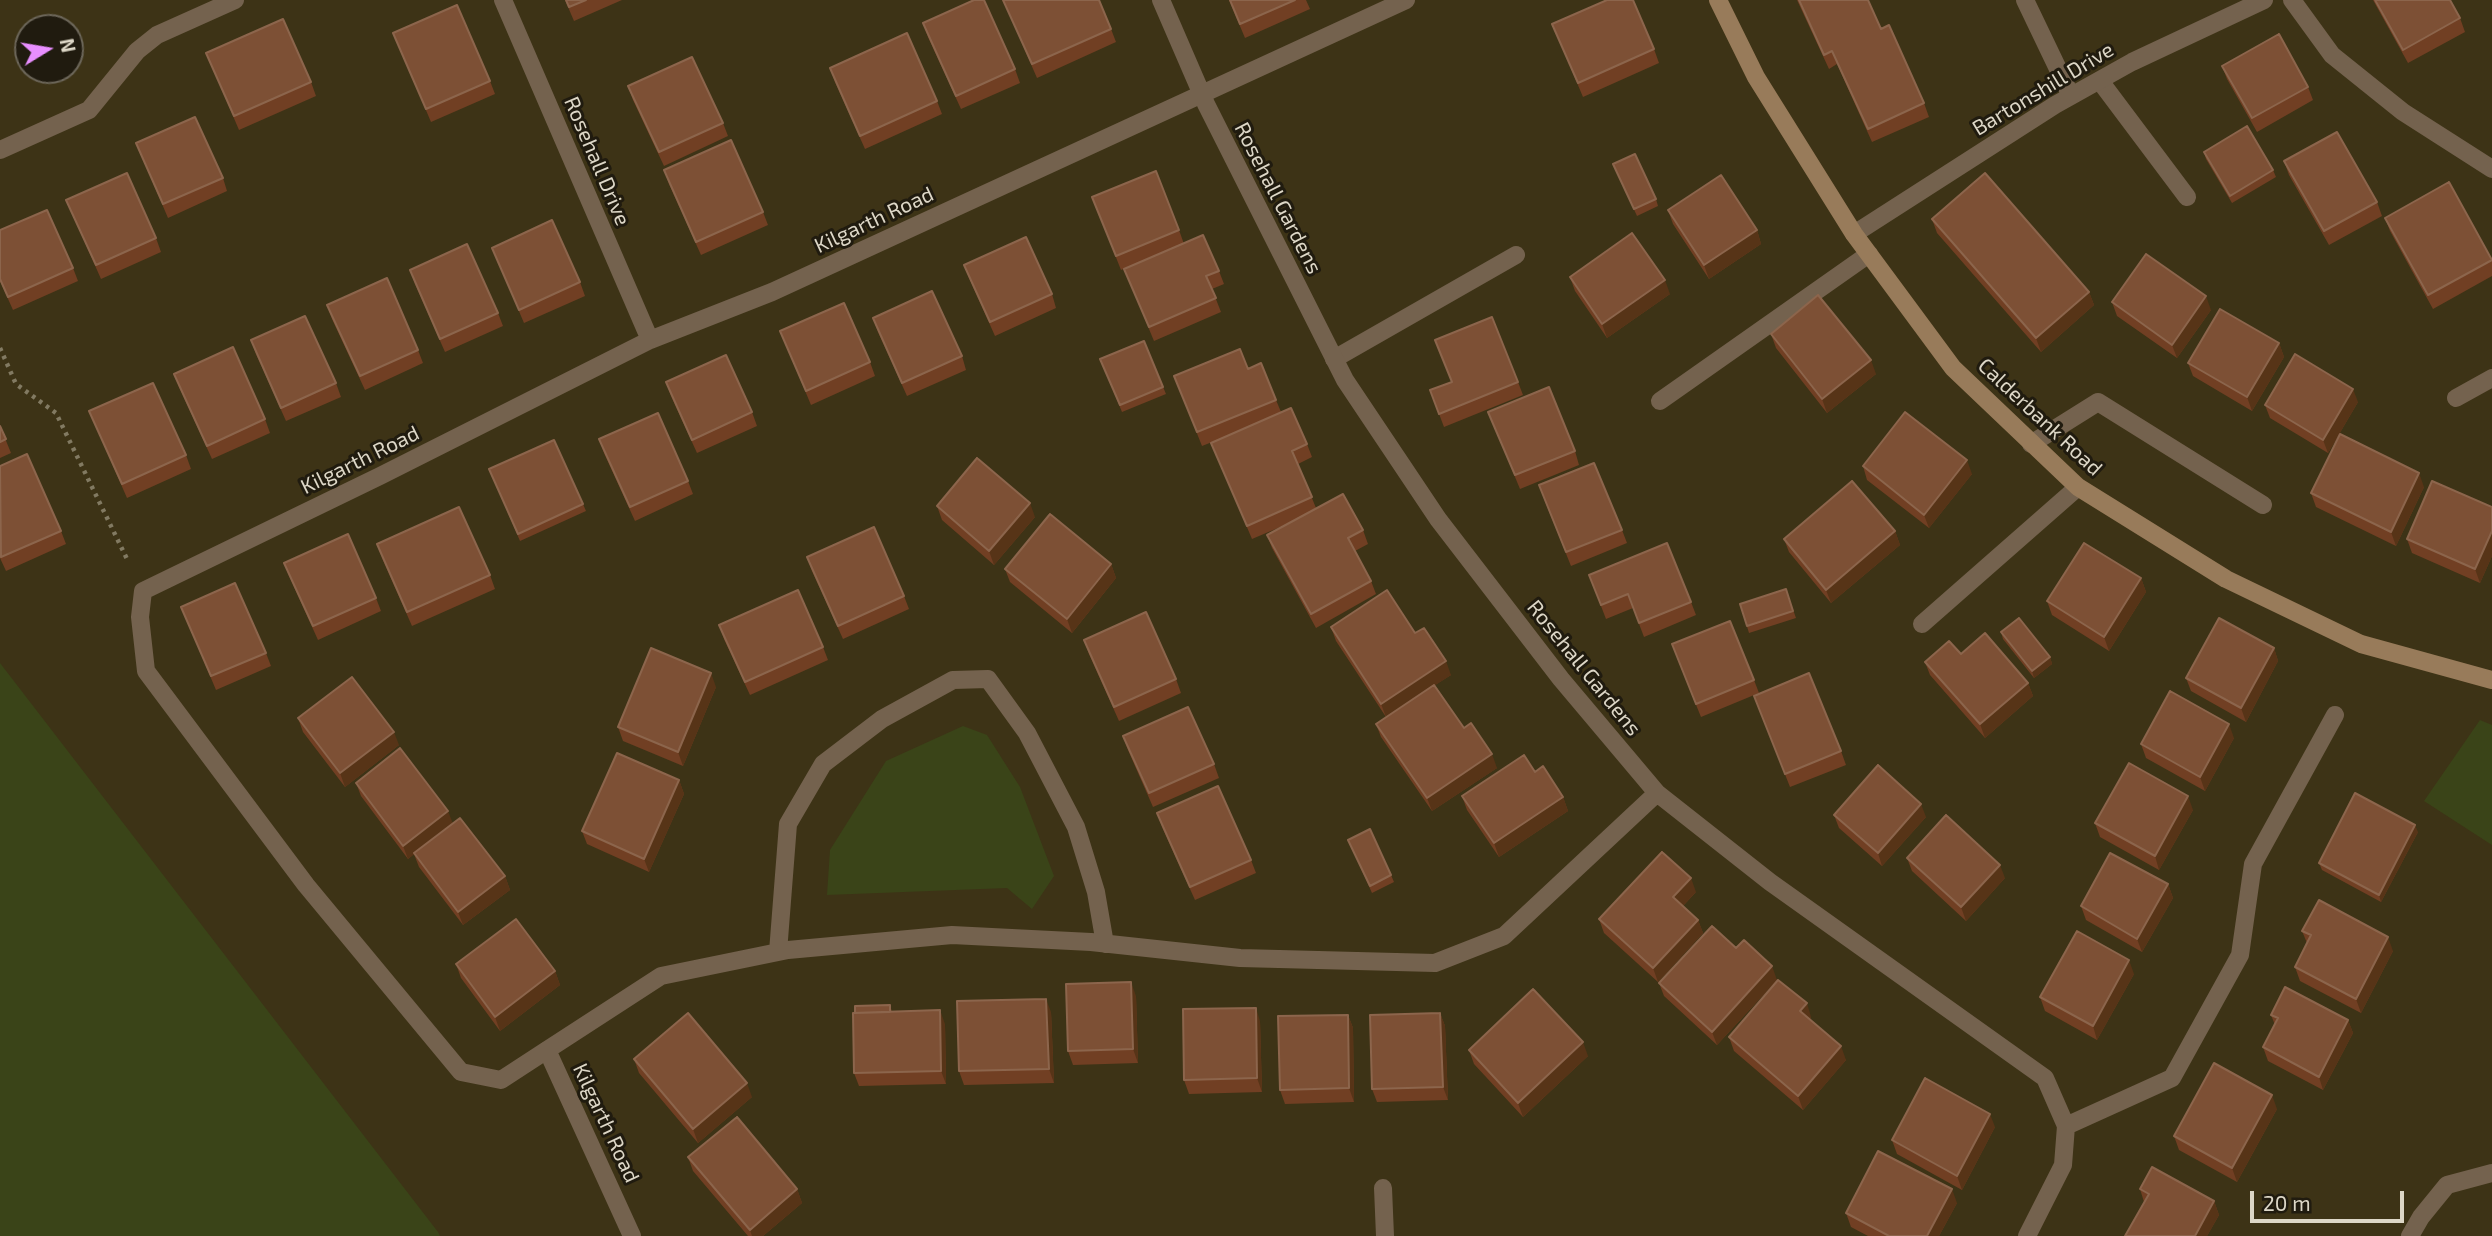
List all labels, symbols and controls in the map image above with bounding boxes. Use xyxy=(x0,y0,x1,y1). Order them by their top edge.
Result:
north arrow xyxy=(14,14,84,84)
text: N xyxy=(56,36,81,54)
street label: Bartonshill Drive xyxy=(1968,37,2118,141)
street label: Rosehall Drive xyxy=(559,93,635,229)
street label: Rosehall Gardens xyxy=(1229,118,1327,278)
street label: Kilgarth Road xyxy=(810,181,938,259)
street label: Calderbank Road xyxy=(1973,353,2107,481)
street label: Kilgarth Road xyxy=(297,420,423,500)
street label: Rosehall Gardens xyxy=(1522,595,1646,741)
street label: Kilgarth Road xyxy=(567,1059,645,1187)
scale bar xyxy=(2254,1176,2408,1220)
text: 20 m xyxy=(2263,1190,2311,1215)

